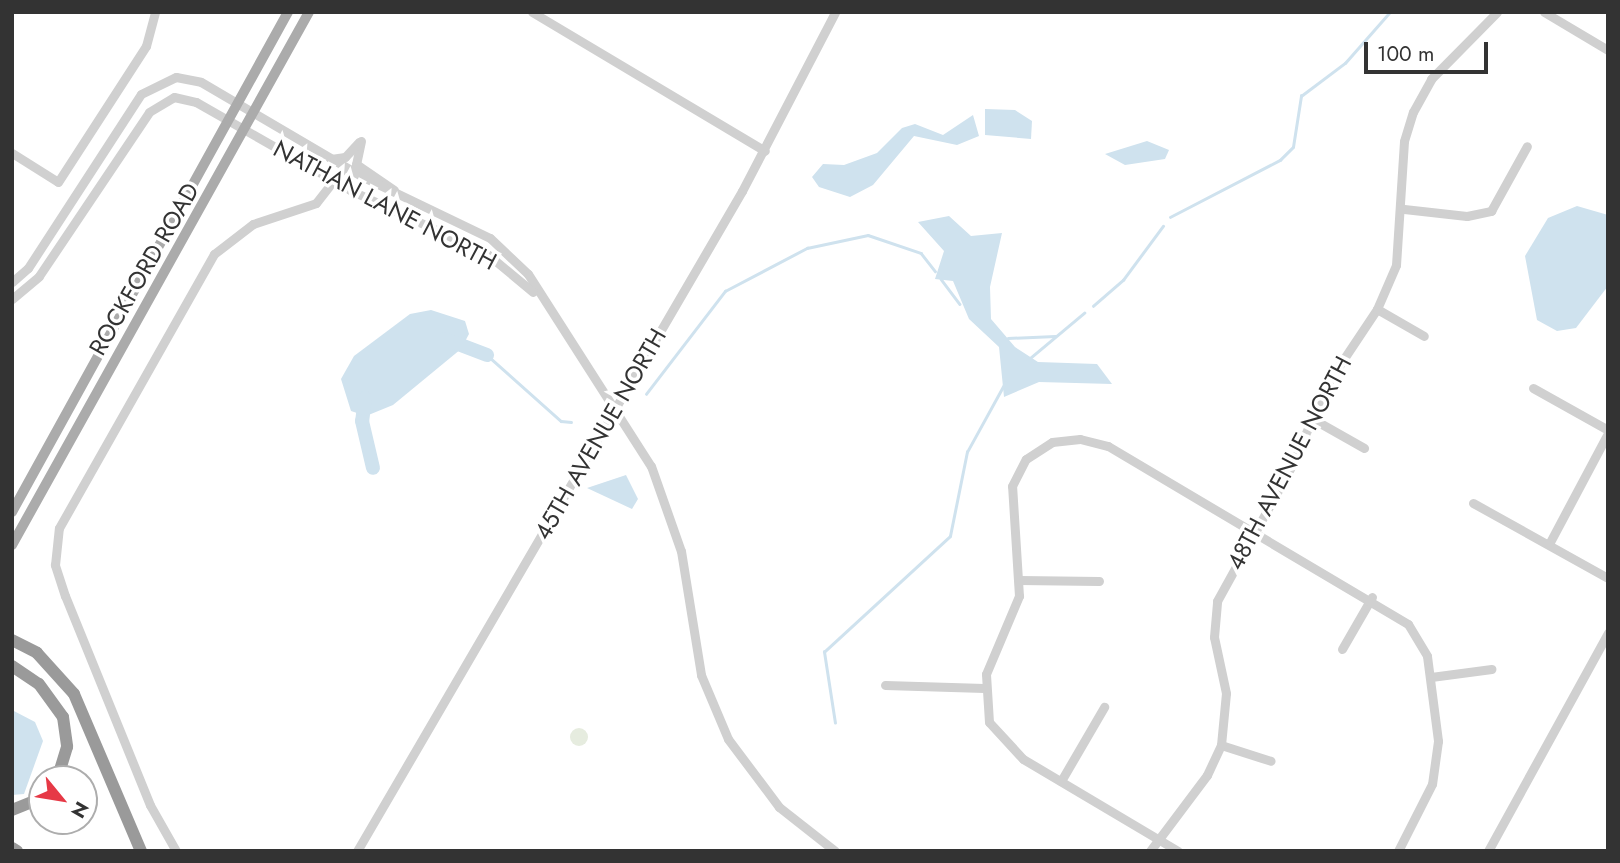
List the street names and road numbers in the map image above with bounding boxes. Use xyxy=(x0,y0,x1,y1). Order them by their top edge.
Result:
street label: NATHAN LANE NORTH xyxy=(269,134,501,276)
street label: ROCKFORD ROAD xyxy=(83,178,205,360)
street label: 45TH AVENUE NORTH xyxy=(528,323,672,545)
street label: 48TH AVENUE NORTH xyxy=(1220,351,1358,575)

